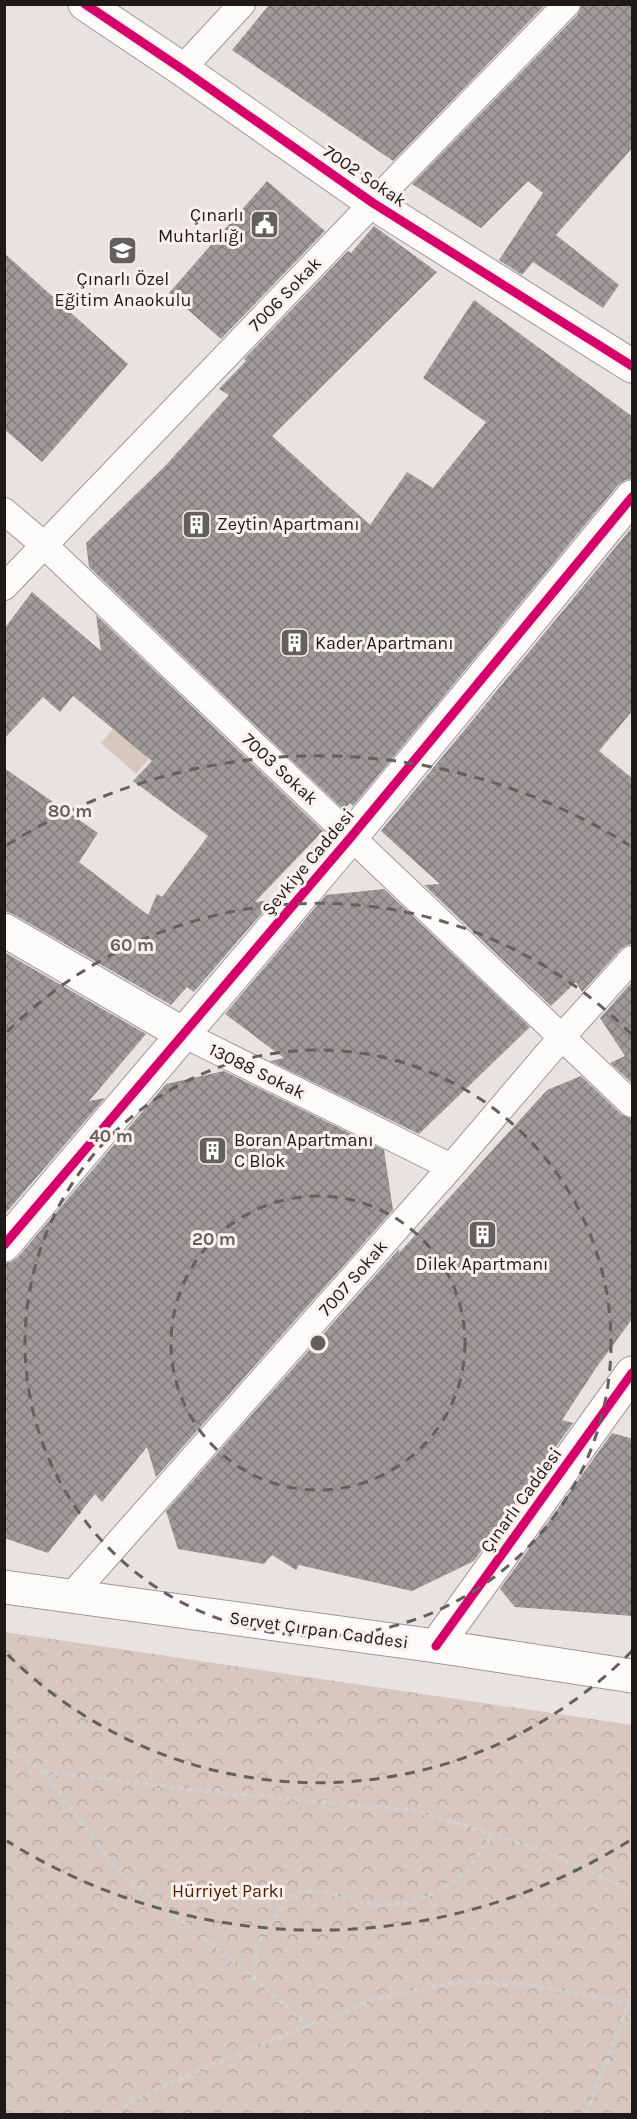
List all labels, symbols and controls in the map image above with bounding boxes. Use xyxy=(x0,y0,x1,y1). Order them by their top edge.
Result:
street label: 7002 Sokak xyxy=(319,140,411,212)
place label: Çınarlı Muhtarlığı xyxy=(158,204,244,247)
public building icon: Çınarlı Muhtarlığı xyxy=(249,209,281,241)
school or university icon: Çınarlı Özel Eğitim Anaokulu xyxy=(107,234,139,266)
street label: 7006 Sokak xyxy=(244,252,326,336)
place label: Çınarlı Özel Eğitim Anaokulu xyxy=(55,268,191,311)
building icon: Zeytin Apartmanı xyxy=(180,508,212,540)
place label: Zeytin Apartmanı xyxy=(217,513,360,535)
building icon: Kader Apartmanı xyxy=(278,627,310,659)
place label: Kader Apartmanı xyxy=(315,632,454,654)
street label: 7003 Sokak xyxy=(238,728,322,810)
text: 80 m xyxy=(48,800,92,822)
street label: Şevkiye Caddesi xyxy=(257,804,359,920)
text: 60 m xyxy=(110,934,154,956)
street label: 13088 Sokak xyxy=(205,1038,309,1104)
text: 40 m xyxy=(89,1125,133,1147)
place label: Boran Apartmanı C Blok xyxy=(234,1129,374,1172)
building icon: Boran Apartmanı C Blok xyxy=(197,1134,229,1166)
building icon: Dilek Apartmanı xyxy=(466,1219,498,1251)
text: 20 m xyxy=(192,1228,236,1250)
street label: 7007 Sokak xyxy=(314,1236,392,1320)
place label: Dilek Apartmanı xyxy=(416,1253,548,1275)
centre of rings xyxy=(308,1333,328,1353)
street label: Çınarlı Caddesi xyxy=(475,1443,567,1557)
street label: Servet Çırpan Caddesi xyxy=(228,1607,410,1653)
park label: Hürriyet Parkı xyxy=(172,1880,284,1902)

